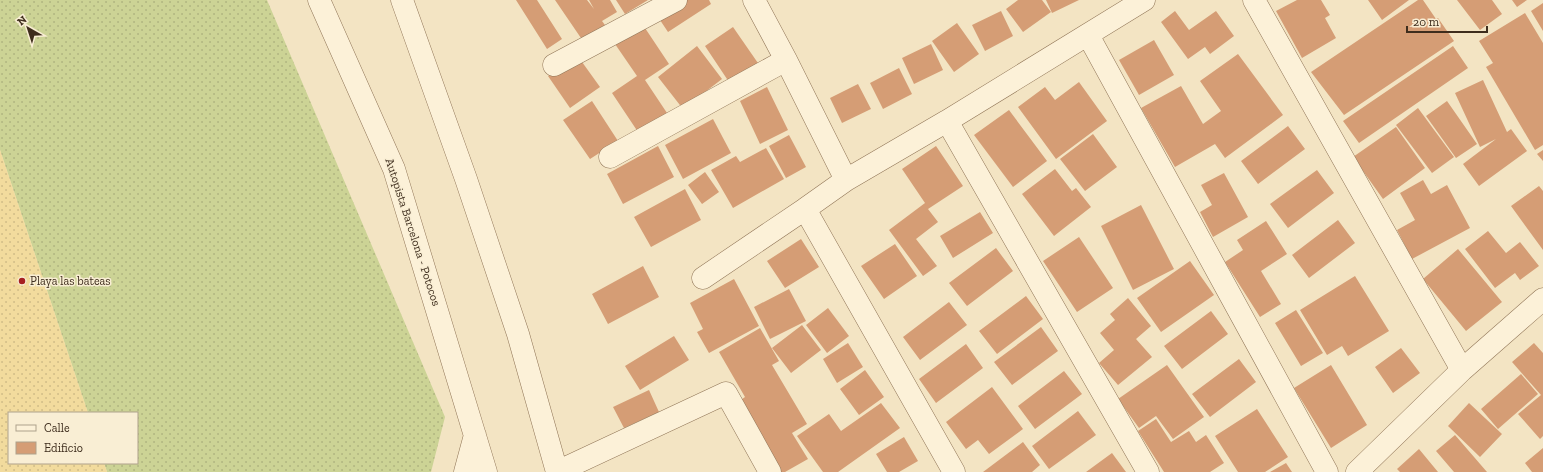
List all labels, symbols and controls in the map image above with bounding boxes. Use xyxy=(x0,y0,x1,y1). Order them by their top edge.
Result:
north arrow xyxy=(8,8,48,48)
scale bar xyxy=(1407,8,1487,34)
text: N xyxy=(15,13,30,28)
text: 20 m xyxy=(1413,15,1440,29)
street label: Autopista Barcelona - Potocos xyxy=(382,156,444,308)
place label: Playa las bateas xyxy=(30,274,111,288)
marker: Playa las bateas xyxy=(17,276,27,286)
legend xyxy=(8,412,138,464)
text: Calle xyxy=(44,421,70,435)
text: Edificio xyxy=(44,441,83,455)

